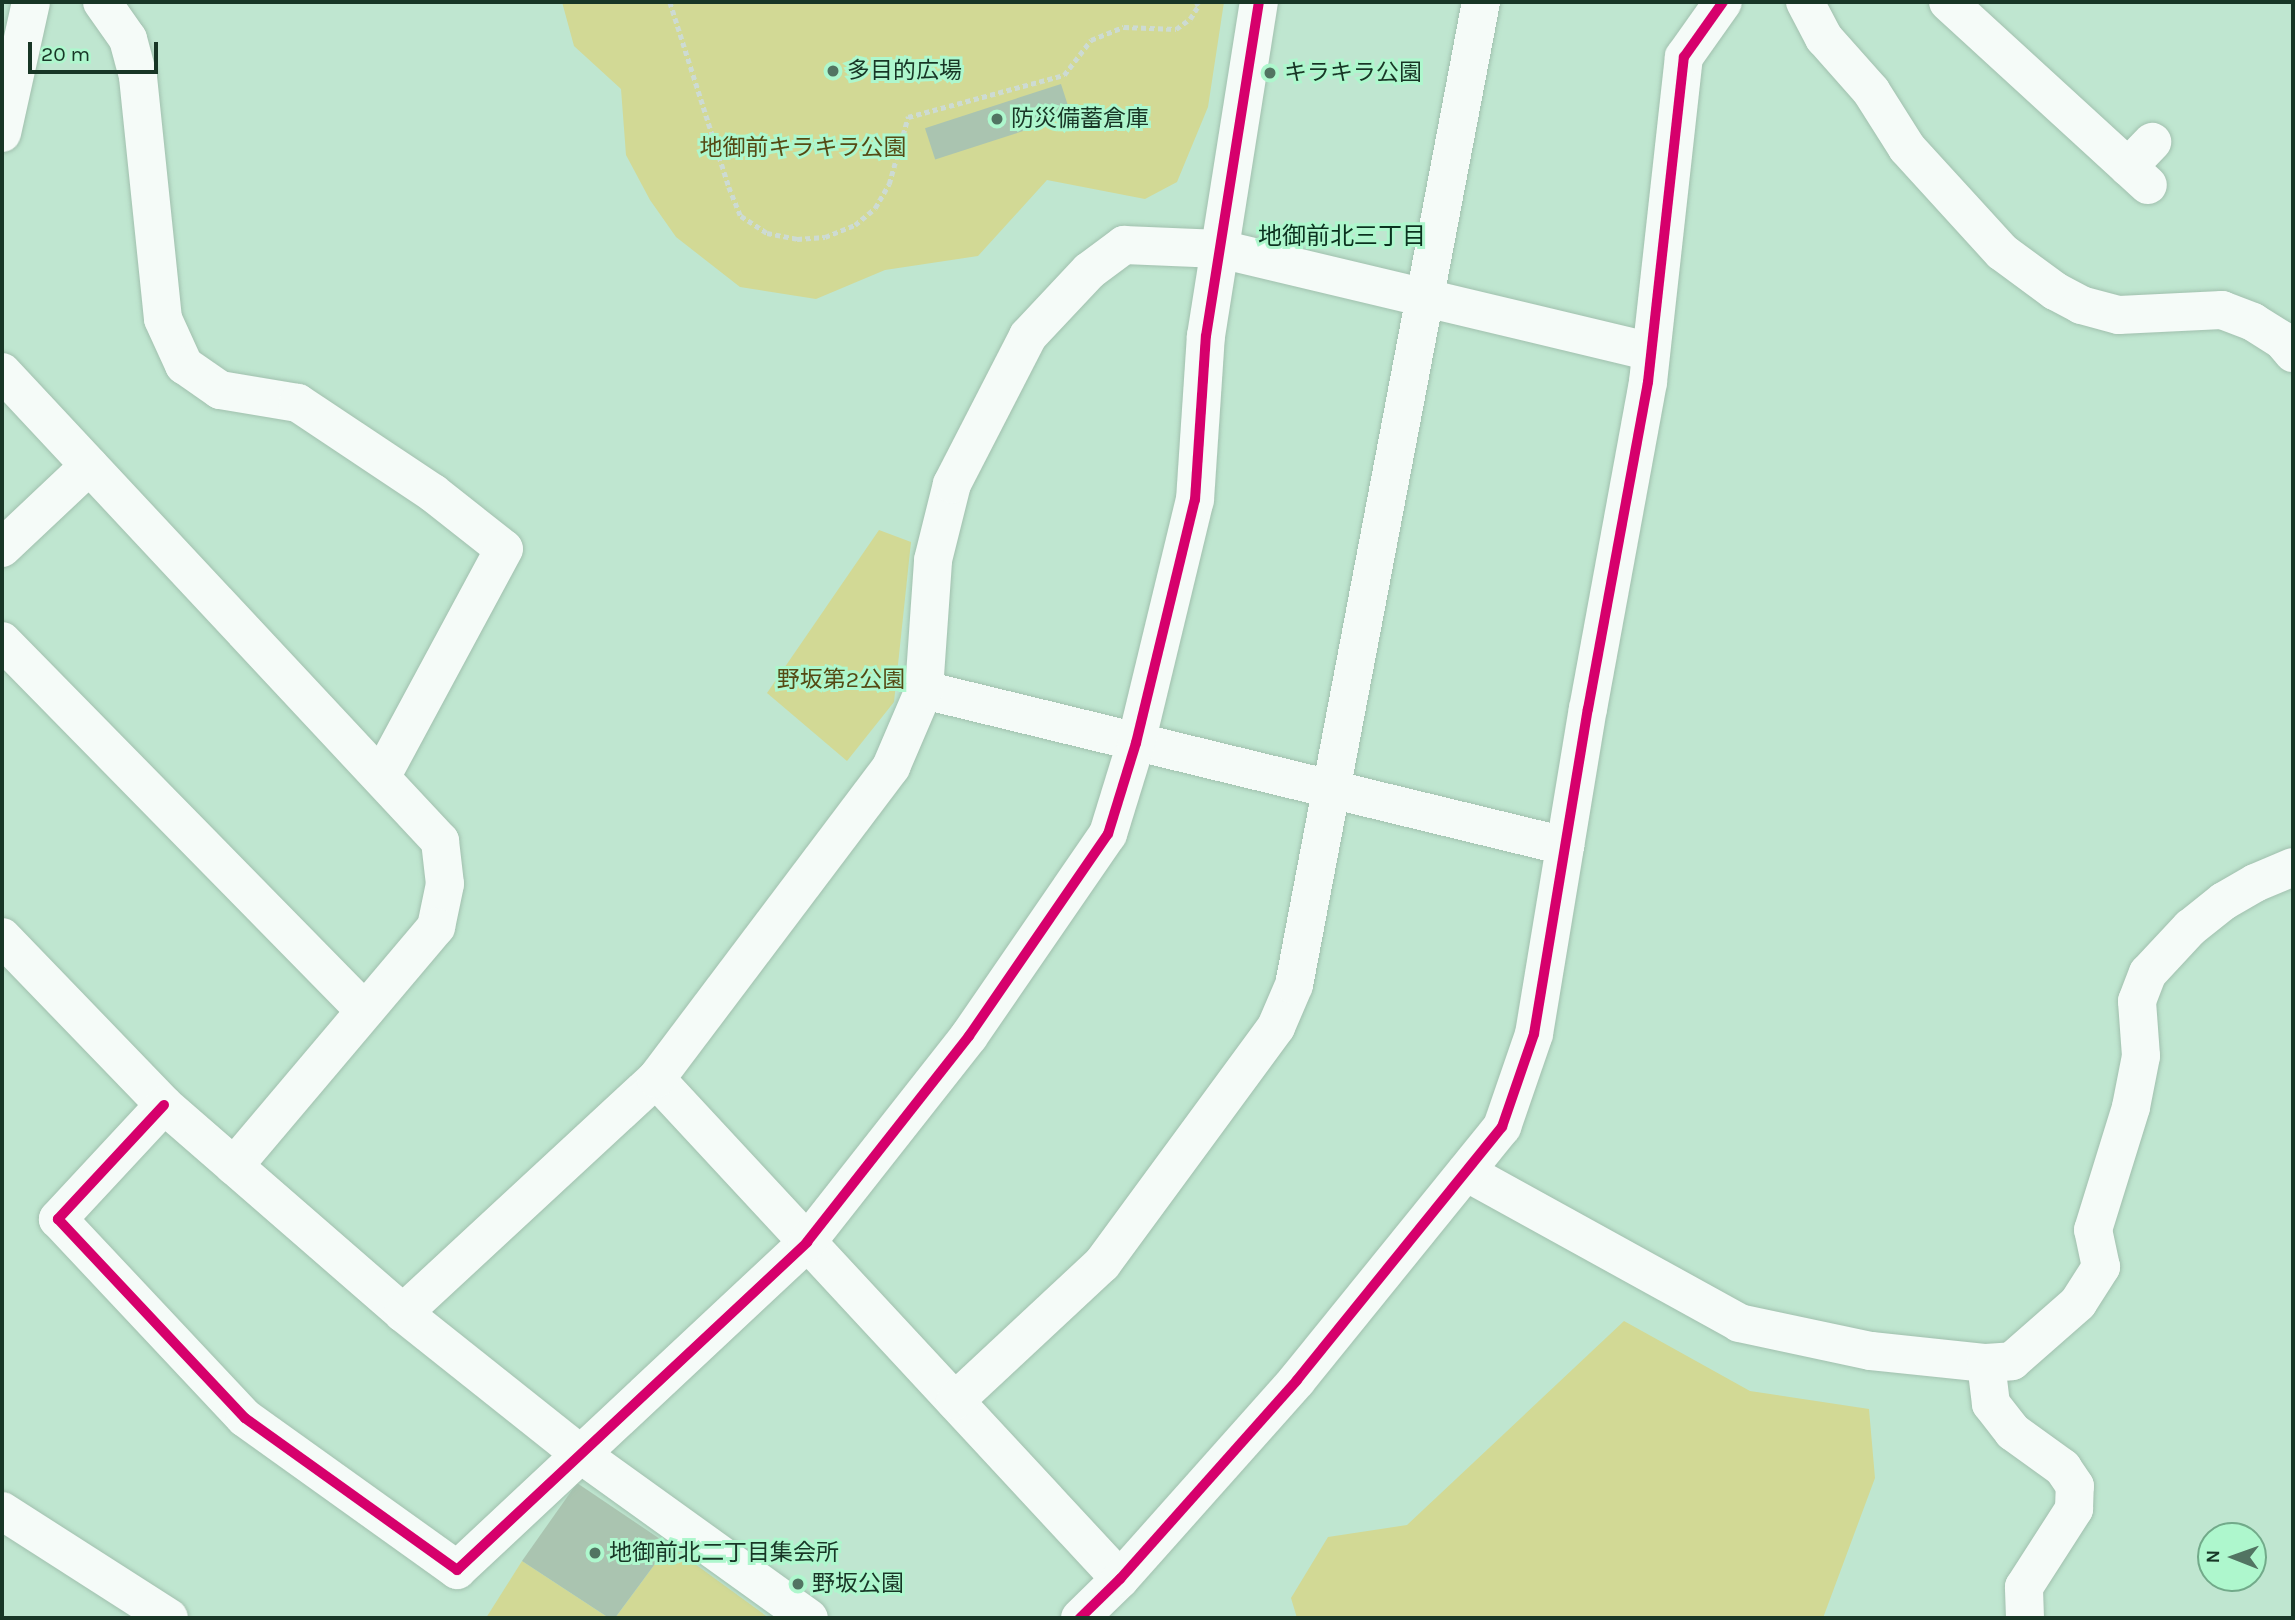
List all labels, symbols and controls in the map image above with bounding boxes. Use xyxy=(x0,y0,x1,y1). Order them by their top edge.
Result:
scale bar xyxy=(32,28,161,72)
text: 20 m xyxy=(41,42,90,66)
place label: 多目的広場 xyxy=(847,57,962,85)
place label: キラキラ公園 xyxy=(1284,59,1422,87)
marker: 多目的広場 xyxy=(825,63,841,79)
marker: キラキラ公園 xyxy=(1262,65,1278,81)
place label: 防災備蓄倉庫 xyxy=(1011,105,1149,133)
marker: 防災備蓄倉庫 xyxy=(989,111,1005,127)
park label: 地御前キラキラ公園 xyxy=(700,134,906,162)
district label: 地御前北三丁目 xyxy=(1258,223,1426,251)
park label: 野坂第2公園 xyxy=(777,666,905,694)
north arrow xyxy=(2197,1522,2267,1592)
place label: 地御前北二丁目集会所 xyxy=(609,1539,839,1567)
marker: 地御前北二丁目集会所 xyxy=(587,1545,603,1561)
text: N xyxy=(2202,1550,2224,1564)
place label: 野坂公園 xyxy=(812,1570,904,1598)
marker: 野坂公園 xyxy=(790,1576,806,1592)

